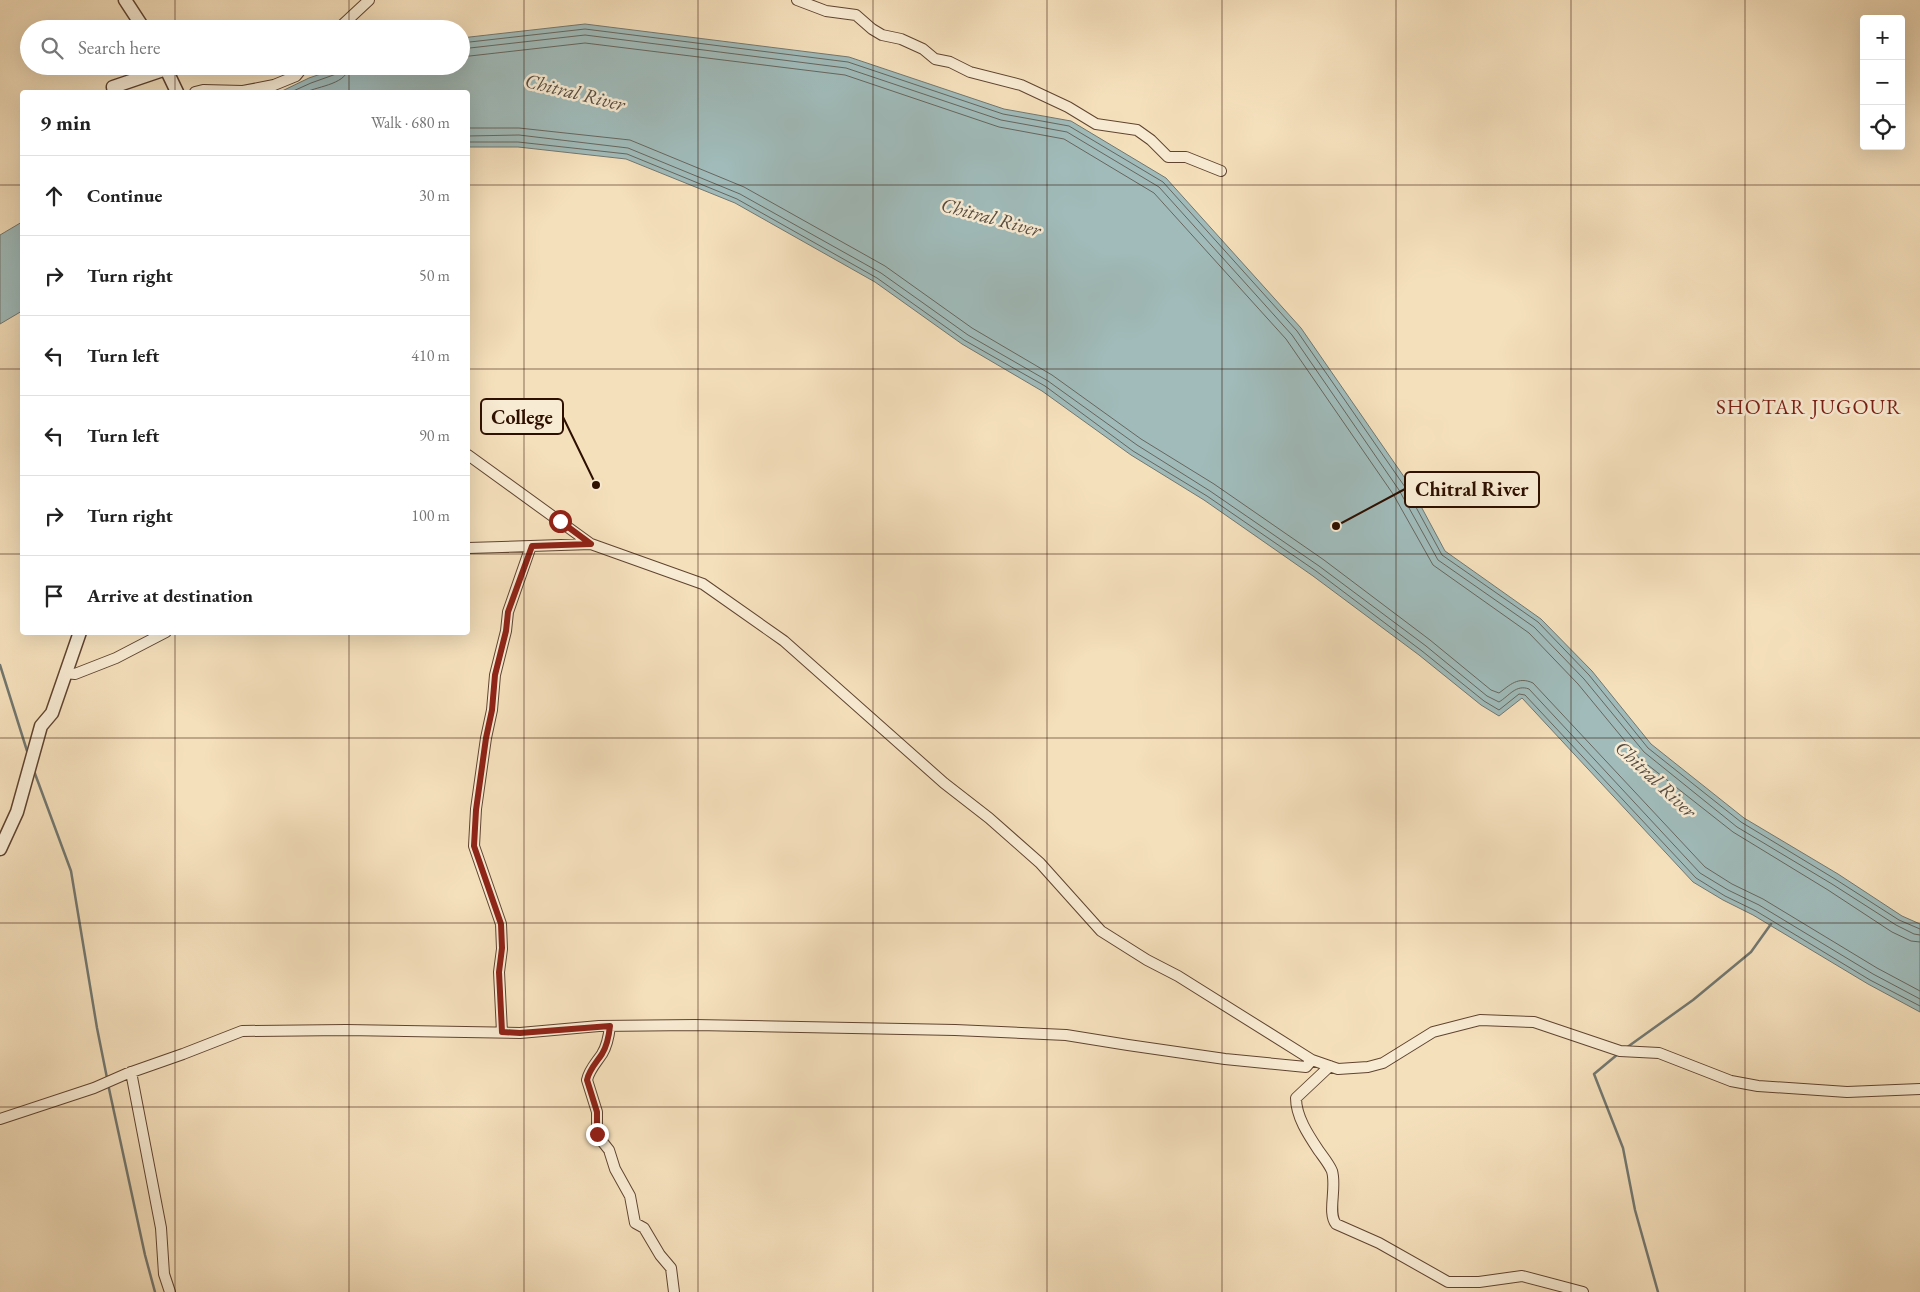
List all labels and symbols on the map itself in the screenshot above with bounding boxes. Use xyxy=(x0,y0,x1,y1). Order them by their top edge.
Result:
water label: Chitral River xyxy=(522,67,629,117)
water label: Chitral River xyxy=(938,191,1045,243)
district label: SHOTAR JUGOUR xyxy=(1716,393,1902,420)
callout: College xyxy=(481,399,563,434)
text: College xyxy=(491,404,553,430)
callout: Chitral River xyxy=(1405,472,1539,507)
text: Chitral River xyxy=(1415,476,1529,502)
route start xyxy=(549,510,572,533)
water label: Chitral River xyxy=(1610,735,1703,824)
route end xyxy=(586,1123,609,1146)

